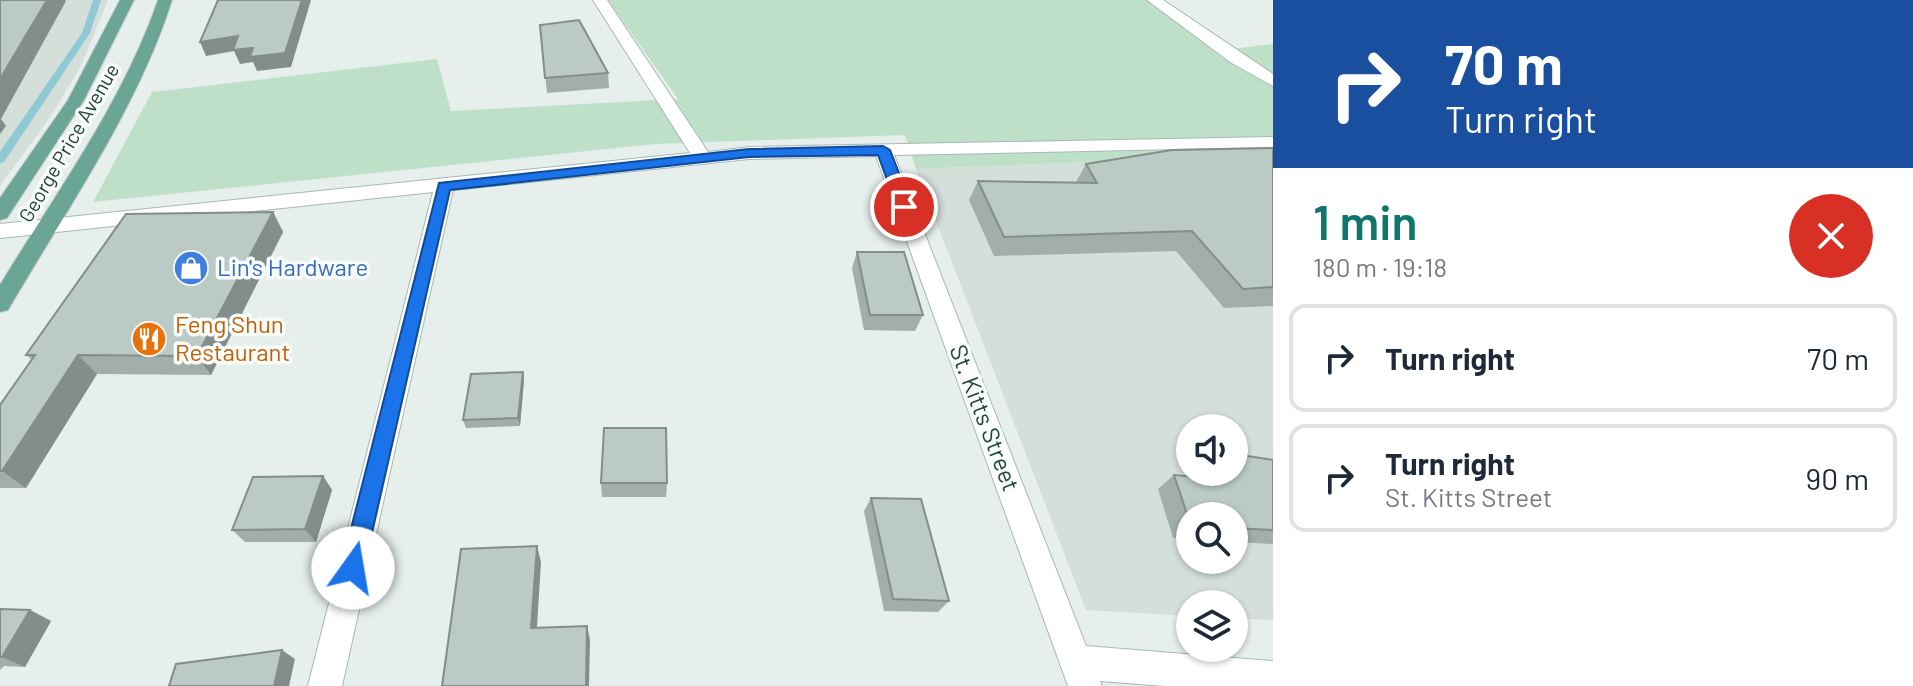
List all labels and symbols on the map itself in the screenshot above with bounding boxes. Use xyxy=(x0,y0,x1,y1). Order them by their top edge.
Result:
street label: George Price Avenue xyxy=(13,59,123,226)
pin xyxy=(870,173,938,241)
shop icon: Lin's Hardware xyxy=(172,249,210,287)
place label: Lin's Hardware xyxy=(217,252,368,281)
place label: Feng Shun Restaurant xyxy=(175,309,290,366)
restaurant icon: Feng Shun Restaurant xyxy=(130,320,168,358)
street label: St. Kitts Street xyxy=(944,340,1027,495)
position arrow xyxy=(311,526,395,610)

